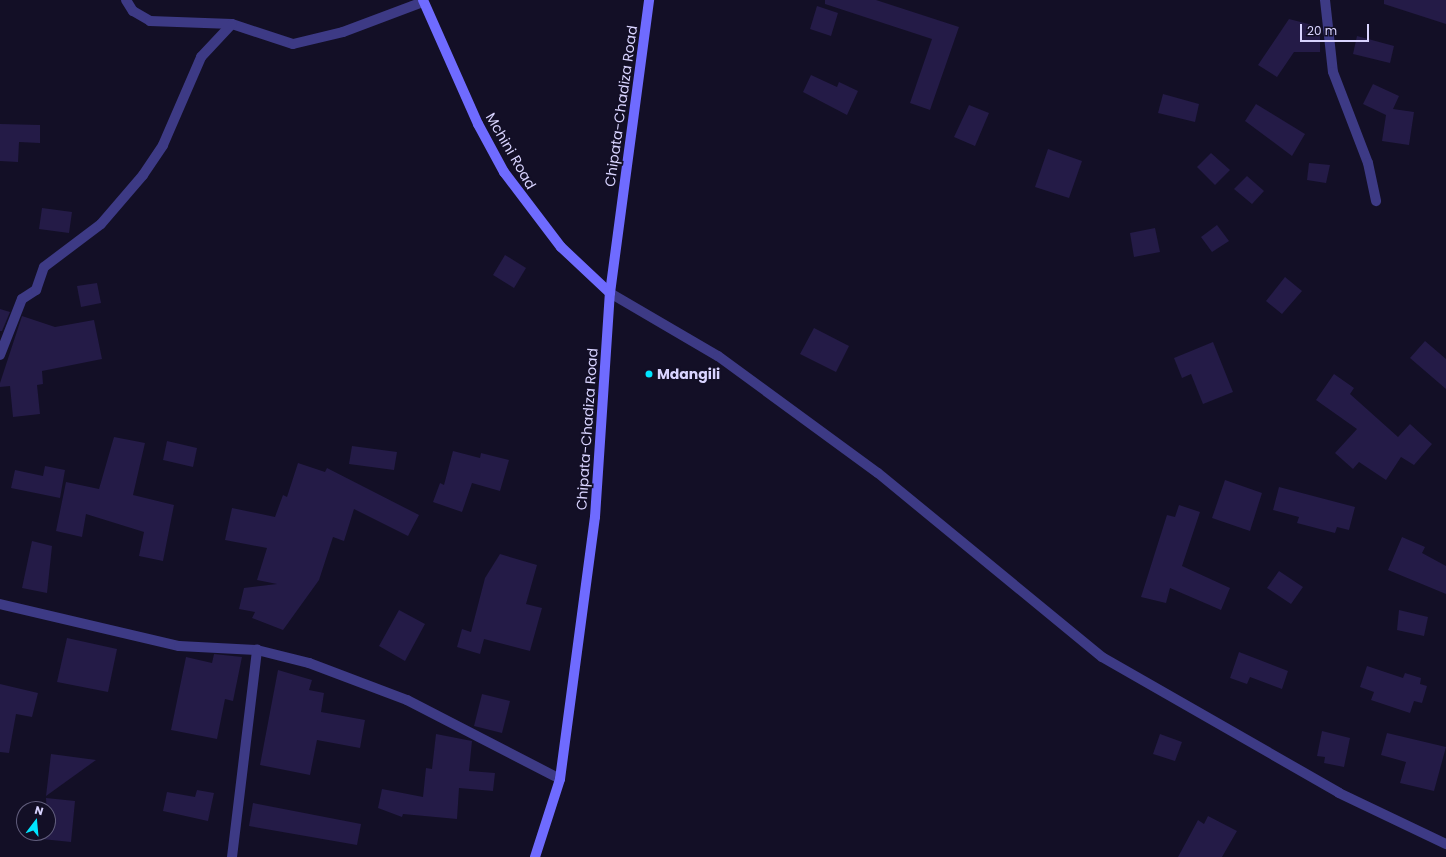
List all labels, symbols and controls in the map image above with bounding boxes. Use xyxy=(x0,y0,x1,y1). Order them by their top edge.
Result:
scale bar xyxy=(1302,16,1371,42)
text: 20 m xyxy=(1307,22,1337,39)
street label: Chipata-Chadiza Road xyxy=(601,24,641,188)
street label: Mchini Road xyxy=(482,110,540,192)
street label: Chipata-Chadiza Road xyxy=(573,347,601,511)
place label: Mdangili xyxy=(657,366,720,382)
marker: Mdangili xyxy=(644,369,654,379)
north arrow xyxy=(16,801,56,841)
text: N xyxy=(33,802,45,819)

